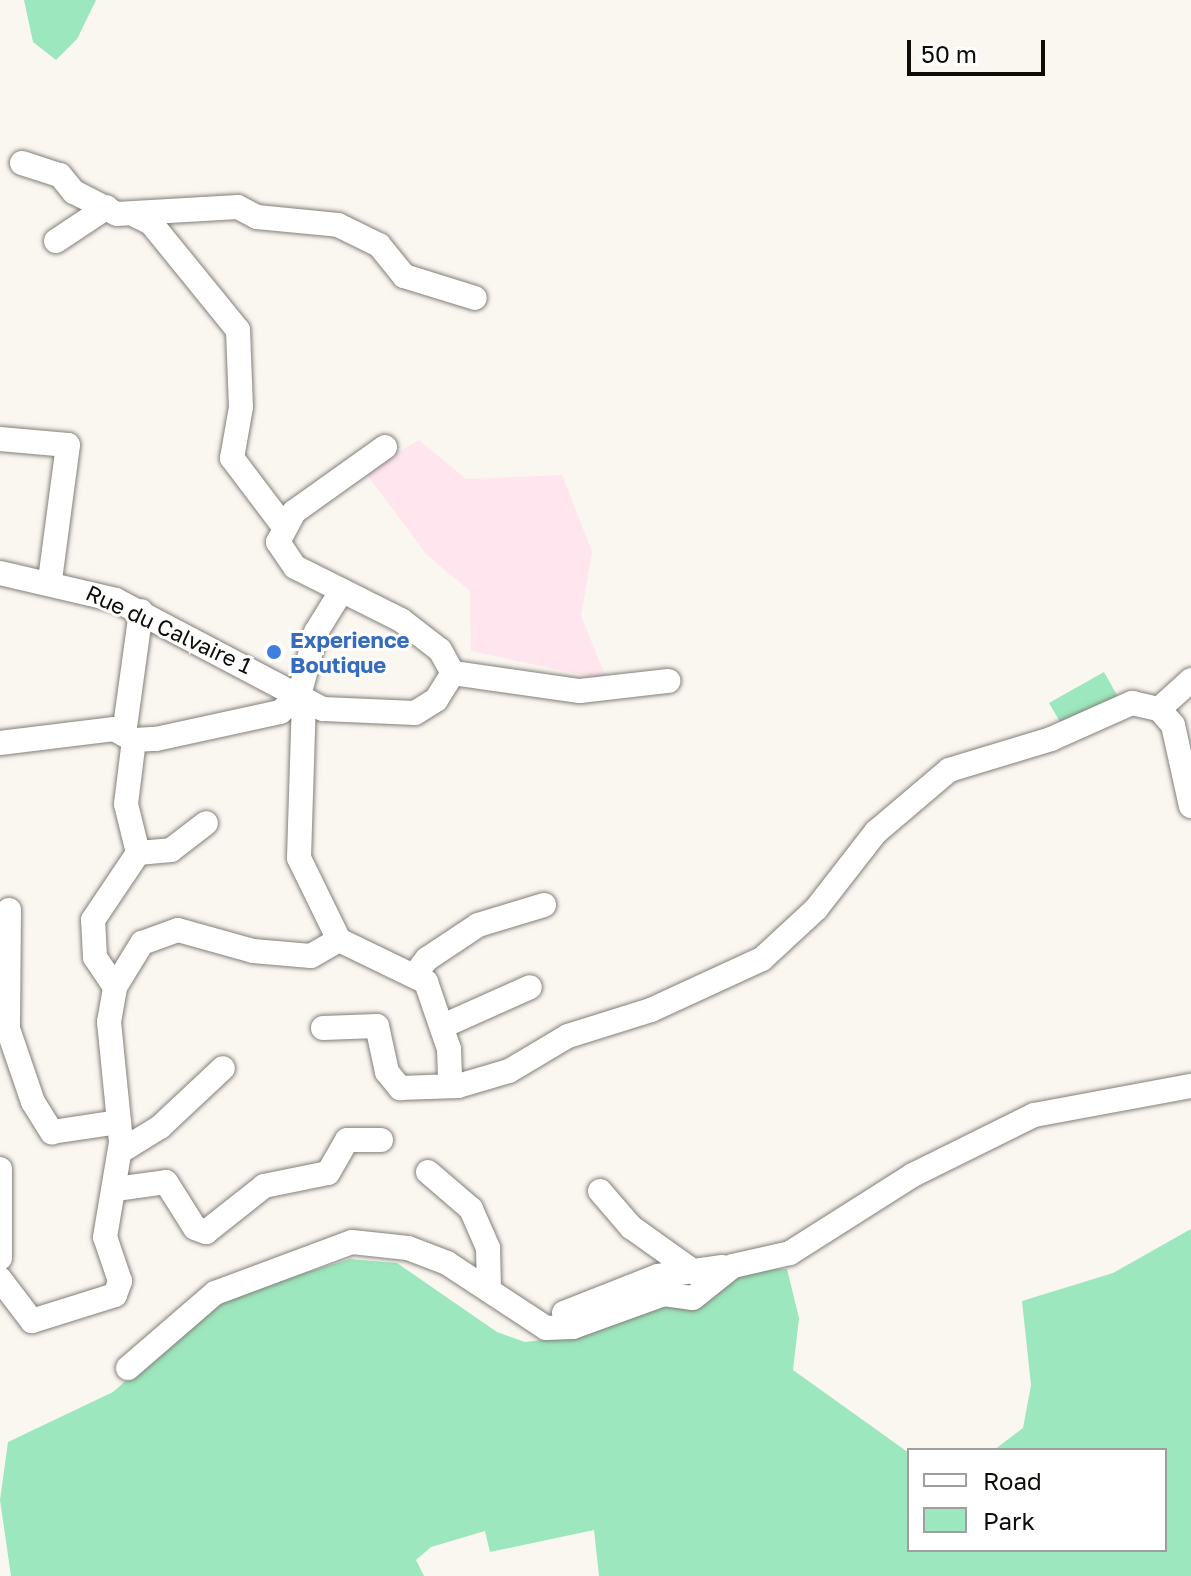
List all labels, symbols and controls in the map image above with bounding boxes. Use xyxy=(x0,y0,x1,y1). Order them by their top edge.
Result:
scale bar xyxy=(911,24,1049,74)
text: 50 m xyxy=(921,39,977,68)
street label: Rue du Calvaire 1 xyxy=(82,579,256,679)
place label: Experience Boutique xyxy=(290,626,410,678)
marker: Experience Boutique xyxy=(265,643,283,661)
legend xyxy=(907,1448,1167,1552)
text: Road xyxy=(983,1466,1042,1495)
text: Park xyxy=(983,1506,1035,1535)

